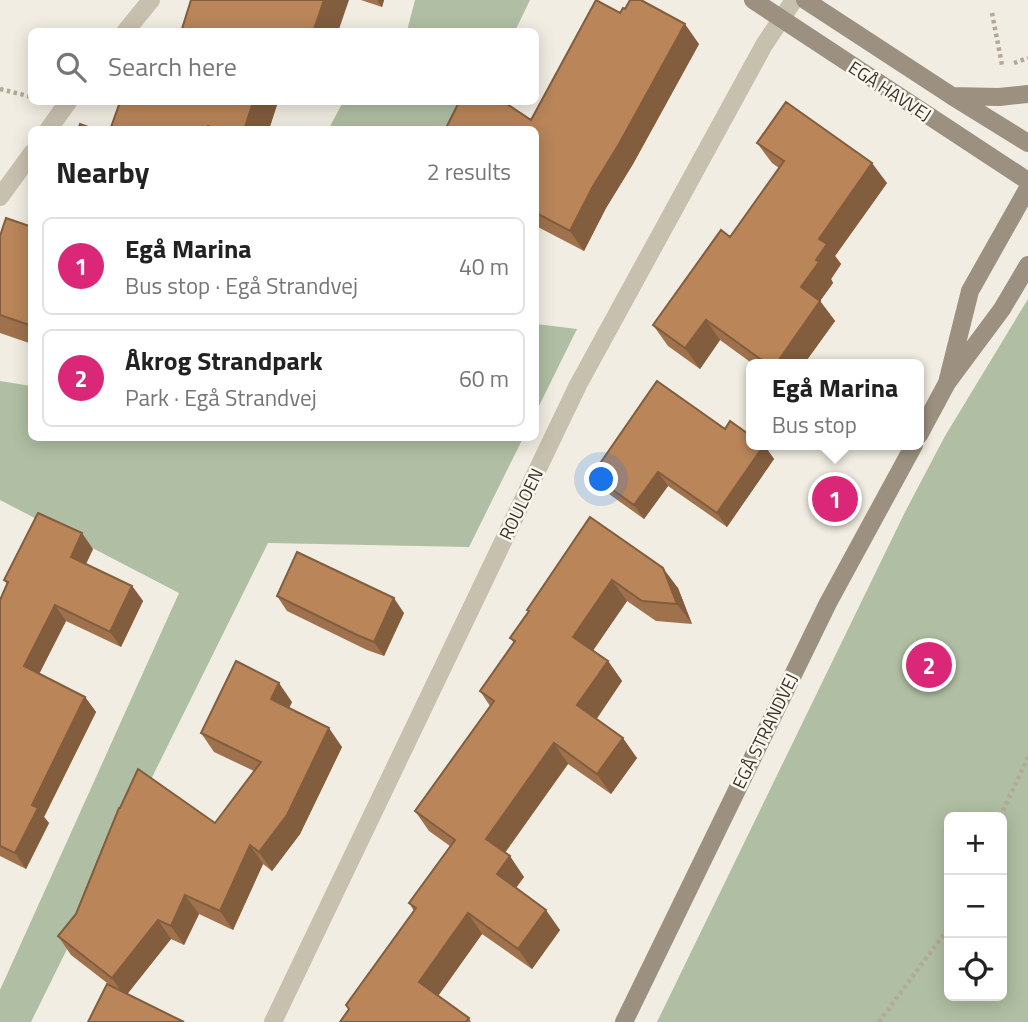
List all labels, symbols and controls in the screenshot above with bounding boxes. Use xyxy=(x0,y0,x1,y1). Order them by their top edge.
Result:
search box xyxy=(28,28,539,105)
text: Search here xyxy=(108,47,237,86)
icon: search xyxy=(52,48,90,86)
street label: EGÅ HAVVEJ xyxy=(843,54,937,128)
text: Nearby xyxy=(56,149,149,195)
text: 2 results xyxy=(427,154,511,189)
text: Egå Marina xyxy=(125,229,252,268)
text: 1 xyxy=(75,249,87,284)
text: 40 m xyxy=(459,249,509,284)
text: Bus stop · Egå Strandvej xyxy=(125,268,358,303)
text: Åkrog Strandpark xyxy=(125,341,323,380)
popup xyxy=(746,359,924,450)
text: 2 xyxy=(75,361,87,396)
text: 60 m xyxy=(459,361,509,396)
text: Egå Marina xyxy=(772,368,898,407)
text: Park · Egå Strandvej xyxy=(125,380,317,415)
text: Bus stop xyxy=(772,407,857,442)
your location xyxy=(584,462,618,496)
street label: ROULOEN xyxy=(492,464,550,544)
pin: 1 xyxy=(812,473,858,525)
pin: 2 xyxy=(906,639,952,691)
street label: EGÅ STRANDVEJ xyxy=(725,669,805,793)
map controls xyxy=(944,812,1007,1001)
button: + xyxy=(944,812,1007,875)
button: − xyxy=(944,875,1007,938)
button: locate xyxy=(944,938,1007,1001)

